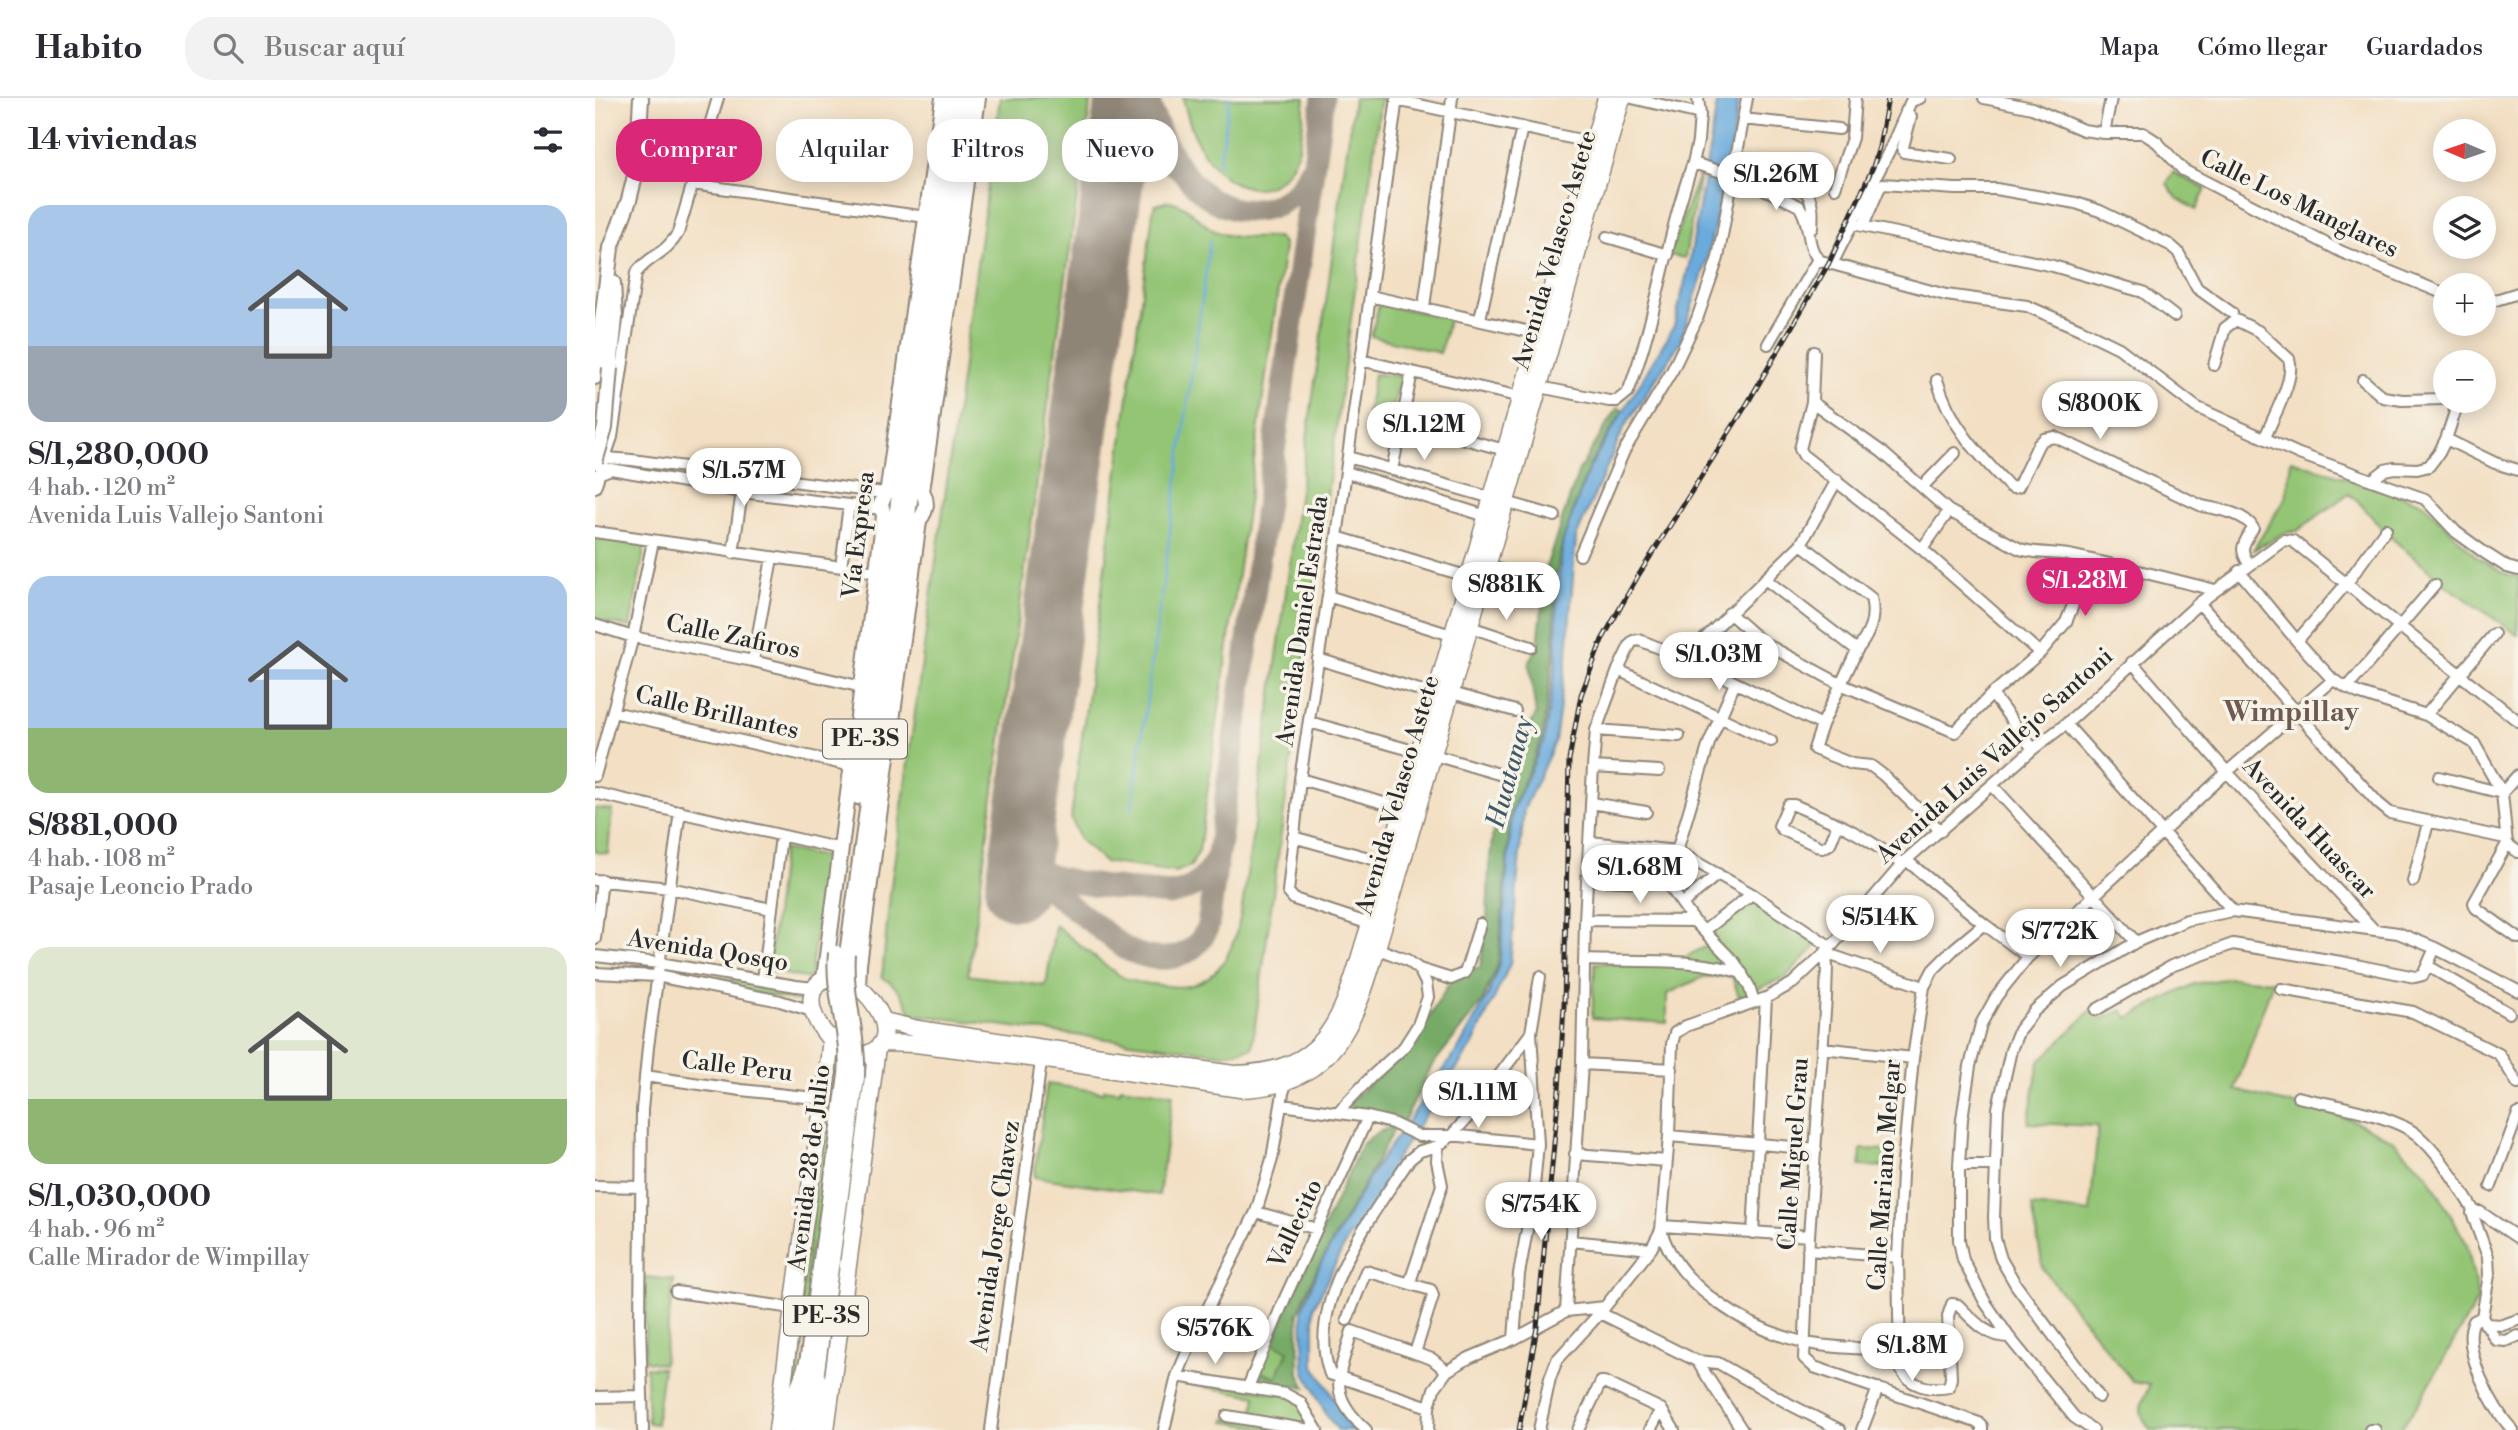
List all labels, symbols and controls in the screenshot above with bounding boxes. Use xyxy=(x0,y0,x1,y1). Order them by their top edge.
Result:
search box xyxy=(185,17,675,80)
text: Habito xyxy=(35,28,143,69)
icon: search xyxy=(209,29,247,67)
text: Buscar aquí xyxy=(265,32,405,64)
text: Mapa xyxy=(2100,33,2159,63)
text: Cómo llegar xyxy=(2197,33,2328,63)
text: Guardados xyxy=(2366,33,2483,63)
chip: Comprar xyxy=(616,119,762,182)
chip: Alquilar xyxy=(776,119,913,182)
chip: Filtros xyxy=(927,119,1048,182)
chip: Nuevo xyxy=(1062,119,1178,182)
north arrow xyxy=(2433,119,2495,182)
map controls xyxy=(2433,119,2496,413)
text: 14 viviendas xyxy=(28,121,197,159)
icon: filters xyxy=(529,121,567,159)
street label: Avenida Velasco Astete xyxy=(1506,127,1604,374)
street label: Calle Los Manglares xyxy=(2195,143,2403,265)
pin: S/1.26M xyxy=(1711,152,1841,212)
text: S/1.26M xyxy=(1733,161,1819,189)
button: layers xyxy=(2433,196,2496,259)
icon: home xyxy=(235,251,361,377)
button: + xyxy=(2433,273,2496,336)
button: − xyxy=(2433,350,2496,413)
pin: S/800K xyxy=(2043,382,2157,441)
text: S/800K xyxy=(2058,390,2142,418)
pin: S/1.12M xyxy=(1359,402,1489,462)
text: S/1.12M xyxy=(1383,411,1465,439)
text: S/1,280,000 xyxy=(28,436,209,474)
pin: S/1.57M xyxy=(679,448,809,508)
text: S/1.57M xyxy=(702,457,786,485)
street label: Vía Expresa xyxy=(836,469,882,602)
text: 4 hab. · 120 m² xyxy=(28,474,175,502)
street label: Avenida Daniel Estrada xyxy=(1270,493,1336,749)
text: Avenida Luis Vallejo Santoni xyxy=(28,502,324,530)
pin: S/1.28M xyxy=(2020,559,2150,618)
pin: S/881K xyxy=(1449,562,1563,622)
text: S/1.28M xyxy=(2042,567,2128,595)
text: S/881K xyxy=(1468,571,1544,599)
street label: Calle Zafiros xyxy=(663,608,803,666)
icon: home xyxy=(235,622,361,748)
pin: S/1.03M xyxy=(1654,632,1784,692)
text: S/1.03M xyxy=(1676,641,1762,669)
street label: Avenida Luis Vallejo Santoni xyxy=(1869,641,2120,871)
street label: Avenida Velasco Astete xyxy=(1349,672,1447,919)
street label: Calle Brillantes xyxy=(632,680,802,746)
district label: Wimpillay xyxy=(2222,695,2360,730)
water label: Huatanay xyxy=(1479,712,1540,833)
road number: PE-3S xyxy=(823,720,907,758)
street label: Avenida Huascar xyxy=(2235,751,2382,906)
text: S/881,000 xyxy=(28,807,178,845)
text: 4 hab. · 108 m² xyxy=(28,845,175,873)
pin: S/1.68M xyxy=(1575,846,1705,905)
text: S/1.68M xyxy=(1597,854,1683,882)
text: Pasaje Leoncio Prado xyxy=(28,873,253,901)
pin: S/514K xyxy=(1823,896,1937,955)
text: S/514K xyxy=(1842,904,1918,932)
pin: S/772K xyxy=(2003,910,2117,969)
text: S/772K xyxy=(2022,918,2098,946)
street label: Avenida Qosqo xyxy=(625,923,790,978)
icon: home xyxy=(235,993,361,1119)
street label: Calle Peru xyxy=(680,1045,795,1089)
street label: Calle Miguel Grau xyxy=(1772,1056,1816,1251)
street label: Calle Mariano Melgar xyxy=(1862,1058,1908,1292)
street label: Avenida 28 de Julio xyxy=(782,1063,838,1274)
pin: S/1.11M xyxy=(1413,1070,1543,1130)
text: S/1.11M xyxy=(1438,1079,1518,1107)
street label: Avenida Jorge Chavez xyxy=(965,1119,1027,1354)
street label: Vallecito xyxy=(1262,1175,1330,1274)
text: S/1,030,000 xyxy=(28,1178,211,1216)
pin: S/754K xyxy=(1484,1182,1598,1242)
text: S/754K xyxy=(1501,1191,1581,1219)
text: 4 hab. · 96 m² xyxy=(28,1216,164,1244)
text: Calle Mirador de Wimpillay xyxy=(28,1244,310,1272)
road number: PE-3S xyxy=(784,1296,868,1336)
pin: S/576K xyxy=(1158,1306,1272,1366)
text: S/576K xyxy=(1177,1315,1253,1343)
pin: S/1.8M xyxy=(1855,1324,1969,1383)
text: S/1.8M xyxy=(1877,1332,1947,1360)

